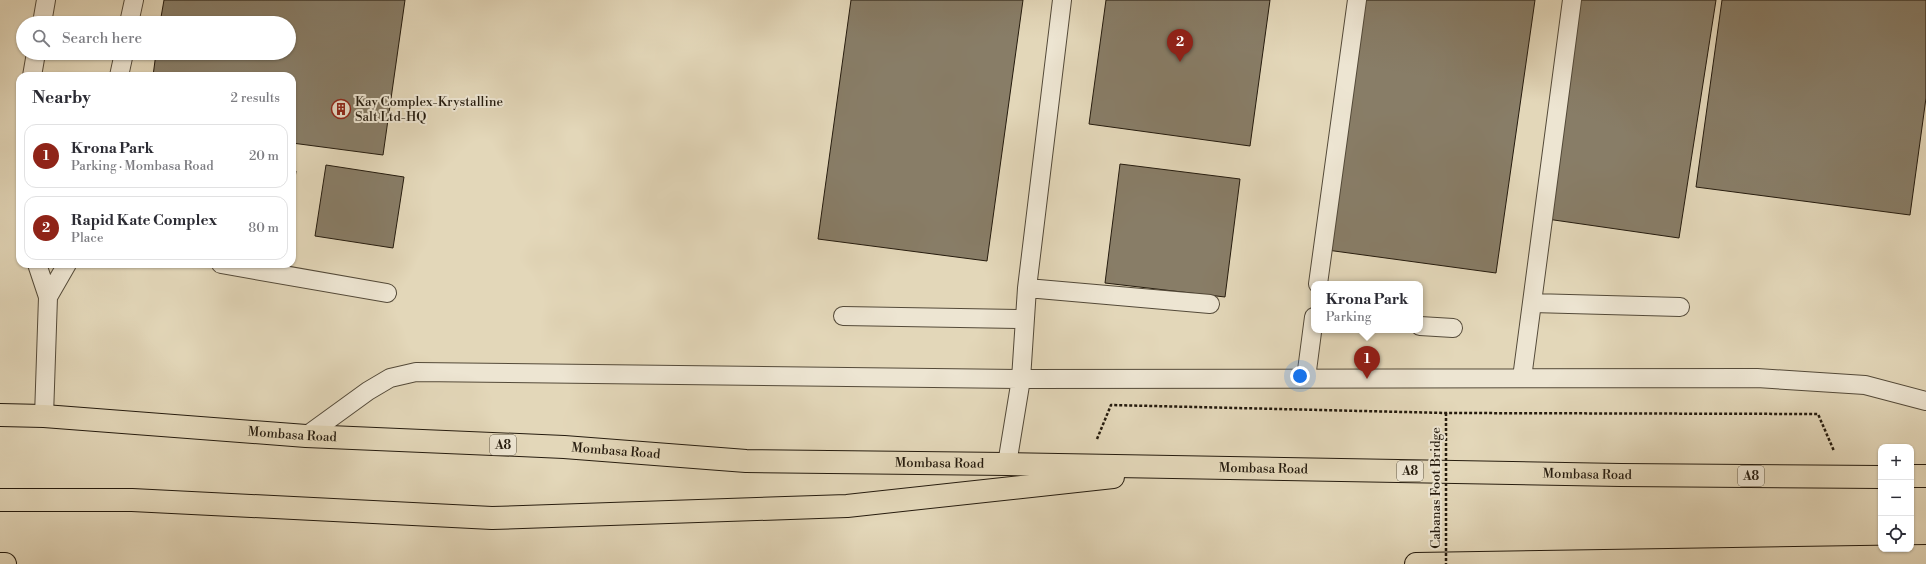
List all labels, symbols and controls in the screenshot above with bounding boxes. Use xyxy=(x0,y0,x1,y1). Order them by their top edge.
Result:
search box xyxy=(16,16,296,60)
icon: search xyxy=(30,27,52,49)
text: Search here xyxy=(62,29,142,48)
pin: 2 xyxy=(1167,29,1193,62)
text: Nearby xyxy=(32,87,91,109)
text: 2 results xyxy=(231,90,280,106)
place label: Kay Complex-Krystalline Salt Ltd-HQ xyxy=(355,94,503,125)
building icon: Kay Complex-Krystalline Salt Ltd-HQ xyxy=(330,98,352,120)
text: Krona Park xyxy=(71,139,154,158)
text: 1 xyxy=(43,148,49,164)
text: 20 m xyxy=(249,148,279,164)
text: Parking · Mombasa Road xyxy=(71,158,214,174)
text: Rapid Kate Complex xyxy=(71,211,217,230)
text: 2 xyxy=(42,220,50,236)
text: 80 m xyxy=(248,220,279,236)
text: Place xyxy=(71,230,103,246)
popup xyxy=(1311,281,1423,333)
text: Krona Park xyxy=(1326,290,1408,309)
text: Parking xyxy=(1326,309,1371,325)
pin: 1 xyxy=(1354,346,1380,379)
your location xyxy=(1290,366,1310,386)
street label: Mombasa Road xyxy=(247,424,338,445)
street label: Cabanas Foot Bridge xyxy=(1428,427,1444,549)
road number: A8 xyxy=(490,435,516,455)
street label: Mombasa Road xyxy=(571,440,662,462)
map controls xyxy=(1878,444,1914,552)
button: + xyxy=(1878,444,1914,480)
street label: Mombasa Road xyxy=(895,455,985,472)
street label: Mombasa Road xyxy=(1219,460,1309,477)
road number: A8 xyxy=(1397,461,1423,481)
street label: Mombasa Road xyxy=(1543,466,1633,483)
road number: A8 xyxy=(1738,466,1764,486)
button: − xyxy=(1878,480,1914,516)
button: locate xyxy=(1878,516,1914,552)

